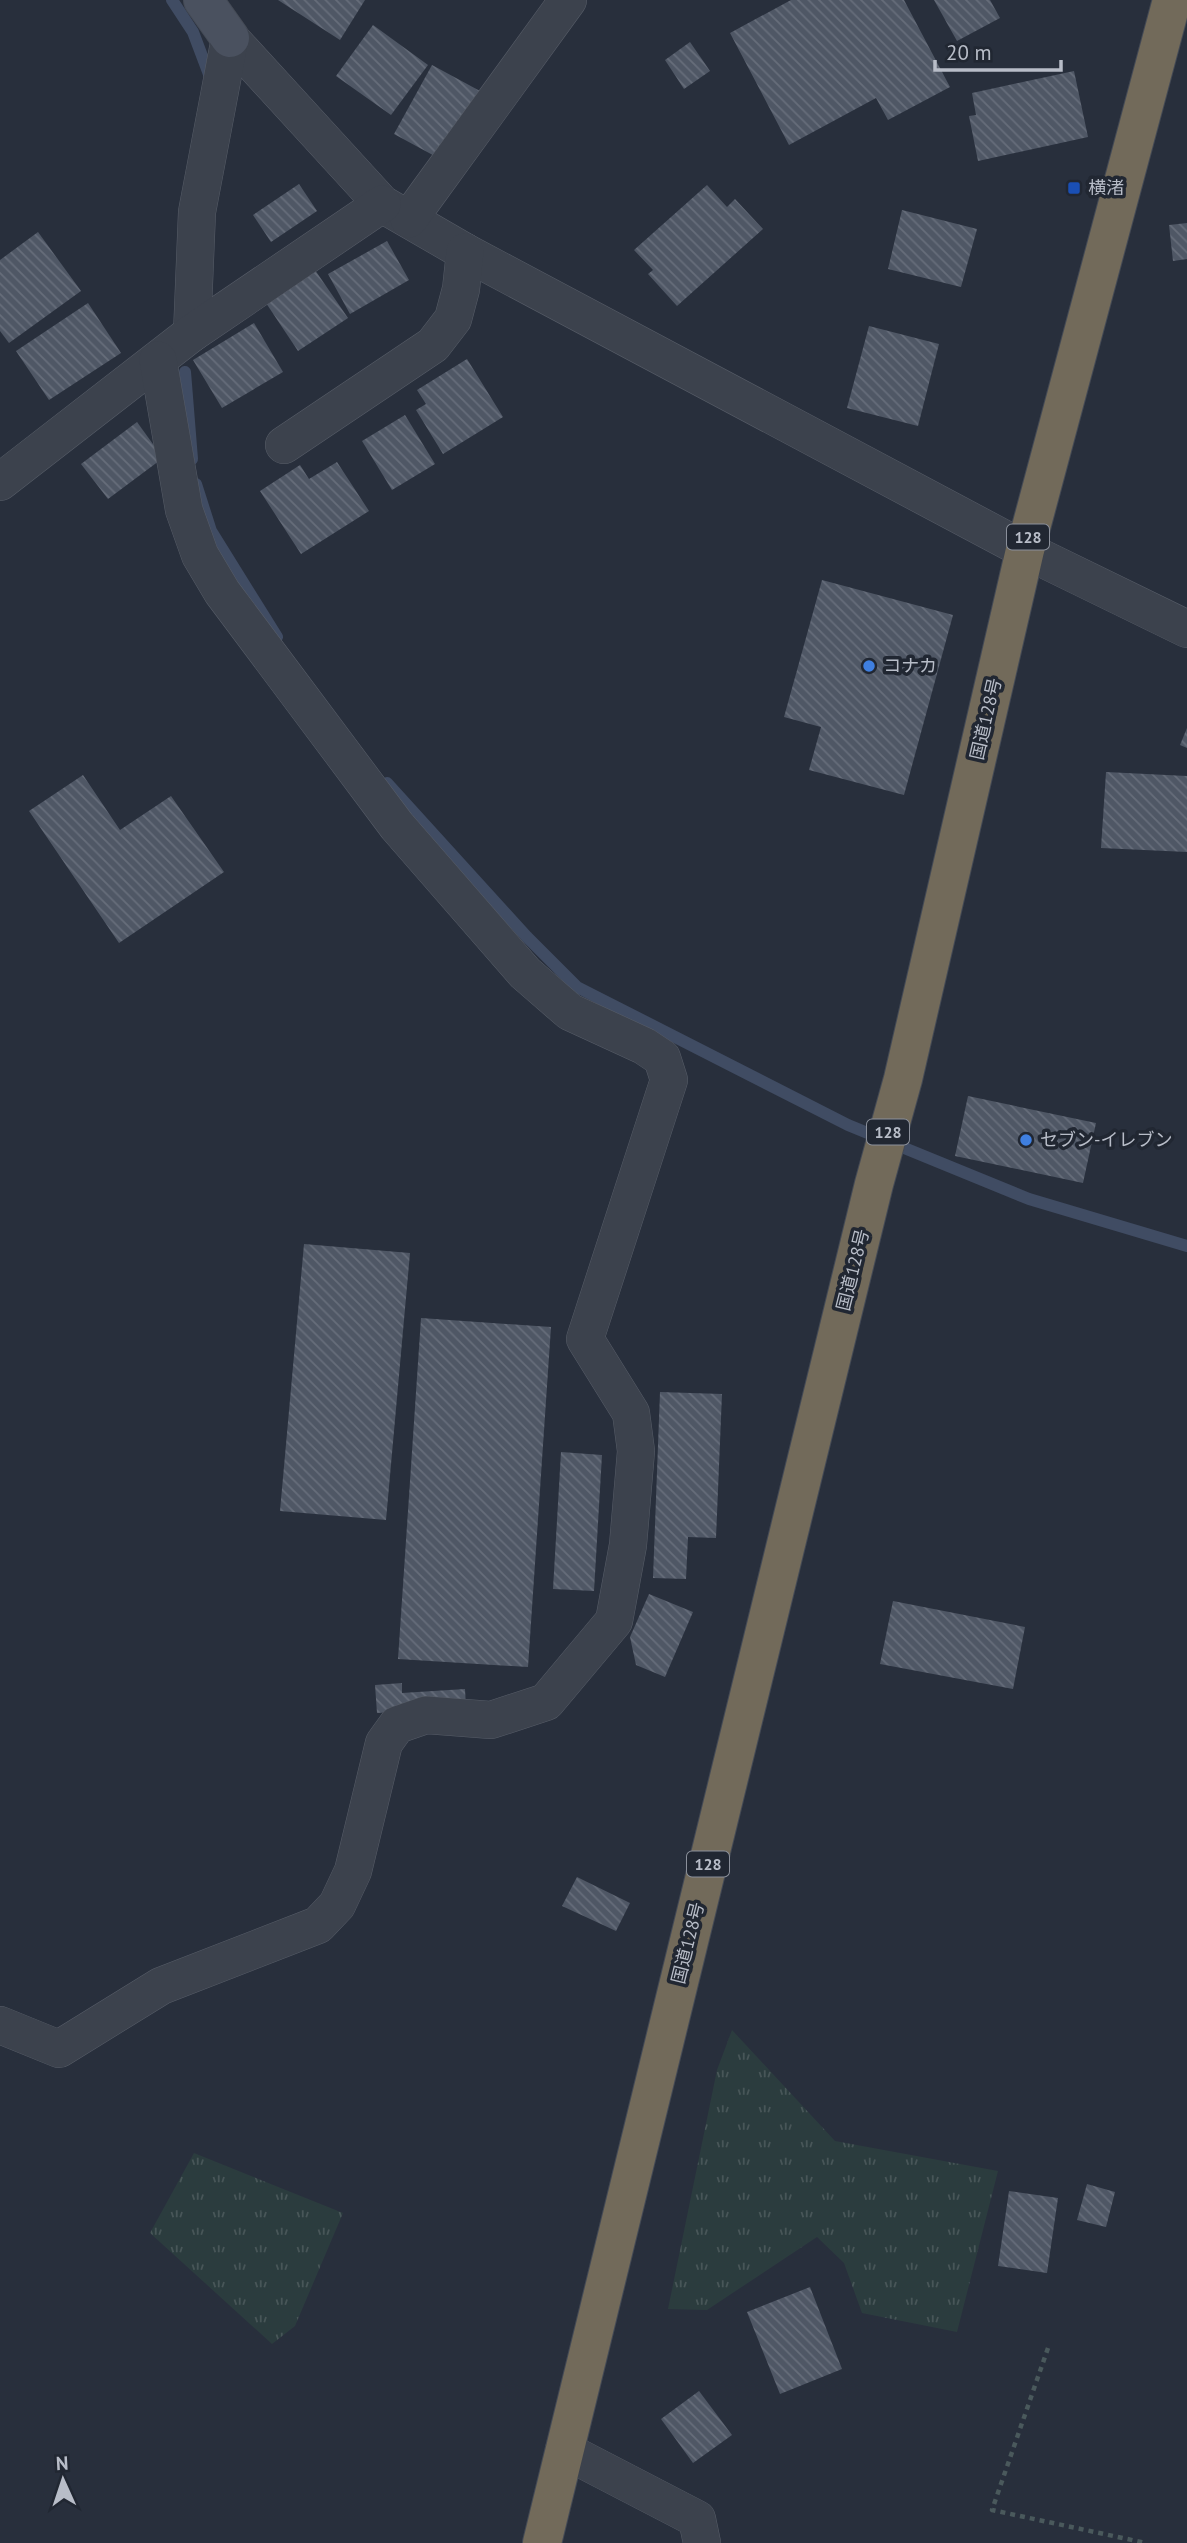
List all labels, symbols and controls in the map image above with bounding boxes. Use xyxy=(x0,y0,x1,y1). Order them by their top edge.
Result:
scale bar xyxy=(935,28,1061,72)
text: 20 m xyxy=(946,39,992,66)
place label: 横渚 xyxy=(1088,176,1124,199)
marker: 横渚 xyxy=(1066,180,1082,196)
road number: 128 xyxy=(1007,524,1049,550)
place label: コナカ xyxy=(883,654,937,677)
marker: コナカ xyxy=(861,658,877,674)
street label: 国道128号 xyxy=(965,676,1006,762)
road number: 128 xyxy=(867,1120,909,1144)
place label: セブン-イレブン xyxy=(1040,1128,1172,1151)
marker: セブン-イレブン xyxy=(1018,1132,1034,1148)
street label: 国道128号 xyxy=(831,1227,874,1313)
road number: 128 xyxy=(687,1852,729,1876)
street label: 国道128号 xyxy=(666,1900,709,1986)
north arrow xyxy=(28,2445,98,2515)
text: N xyxy=(55,2451,69,2475)

